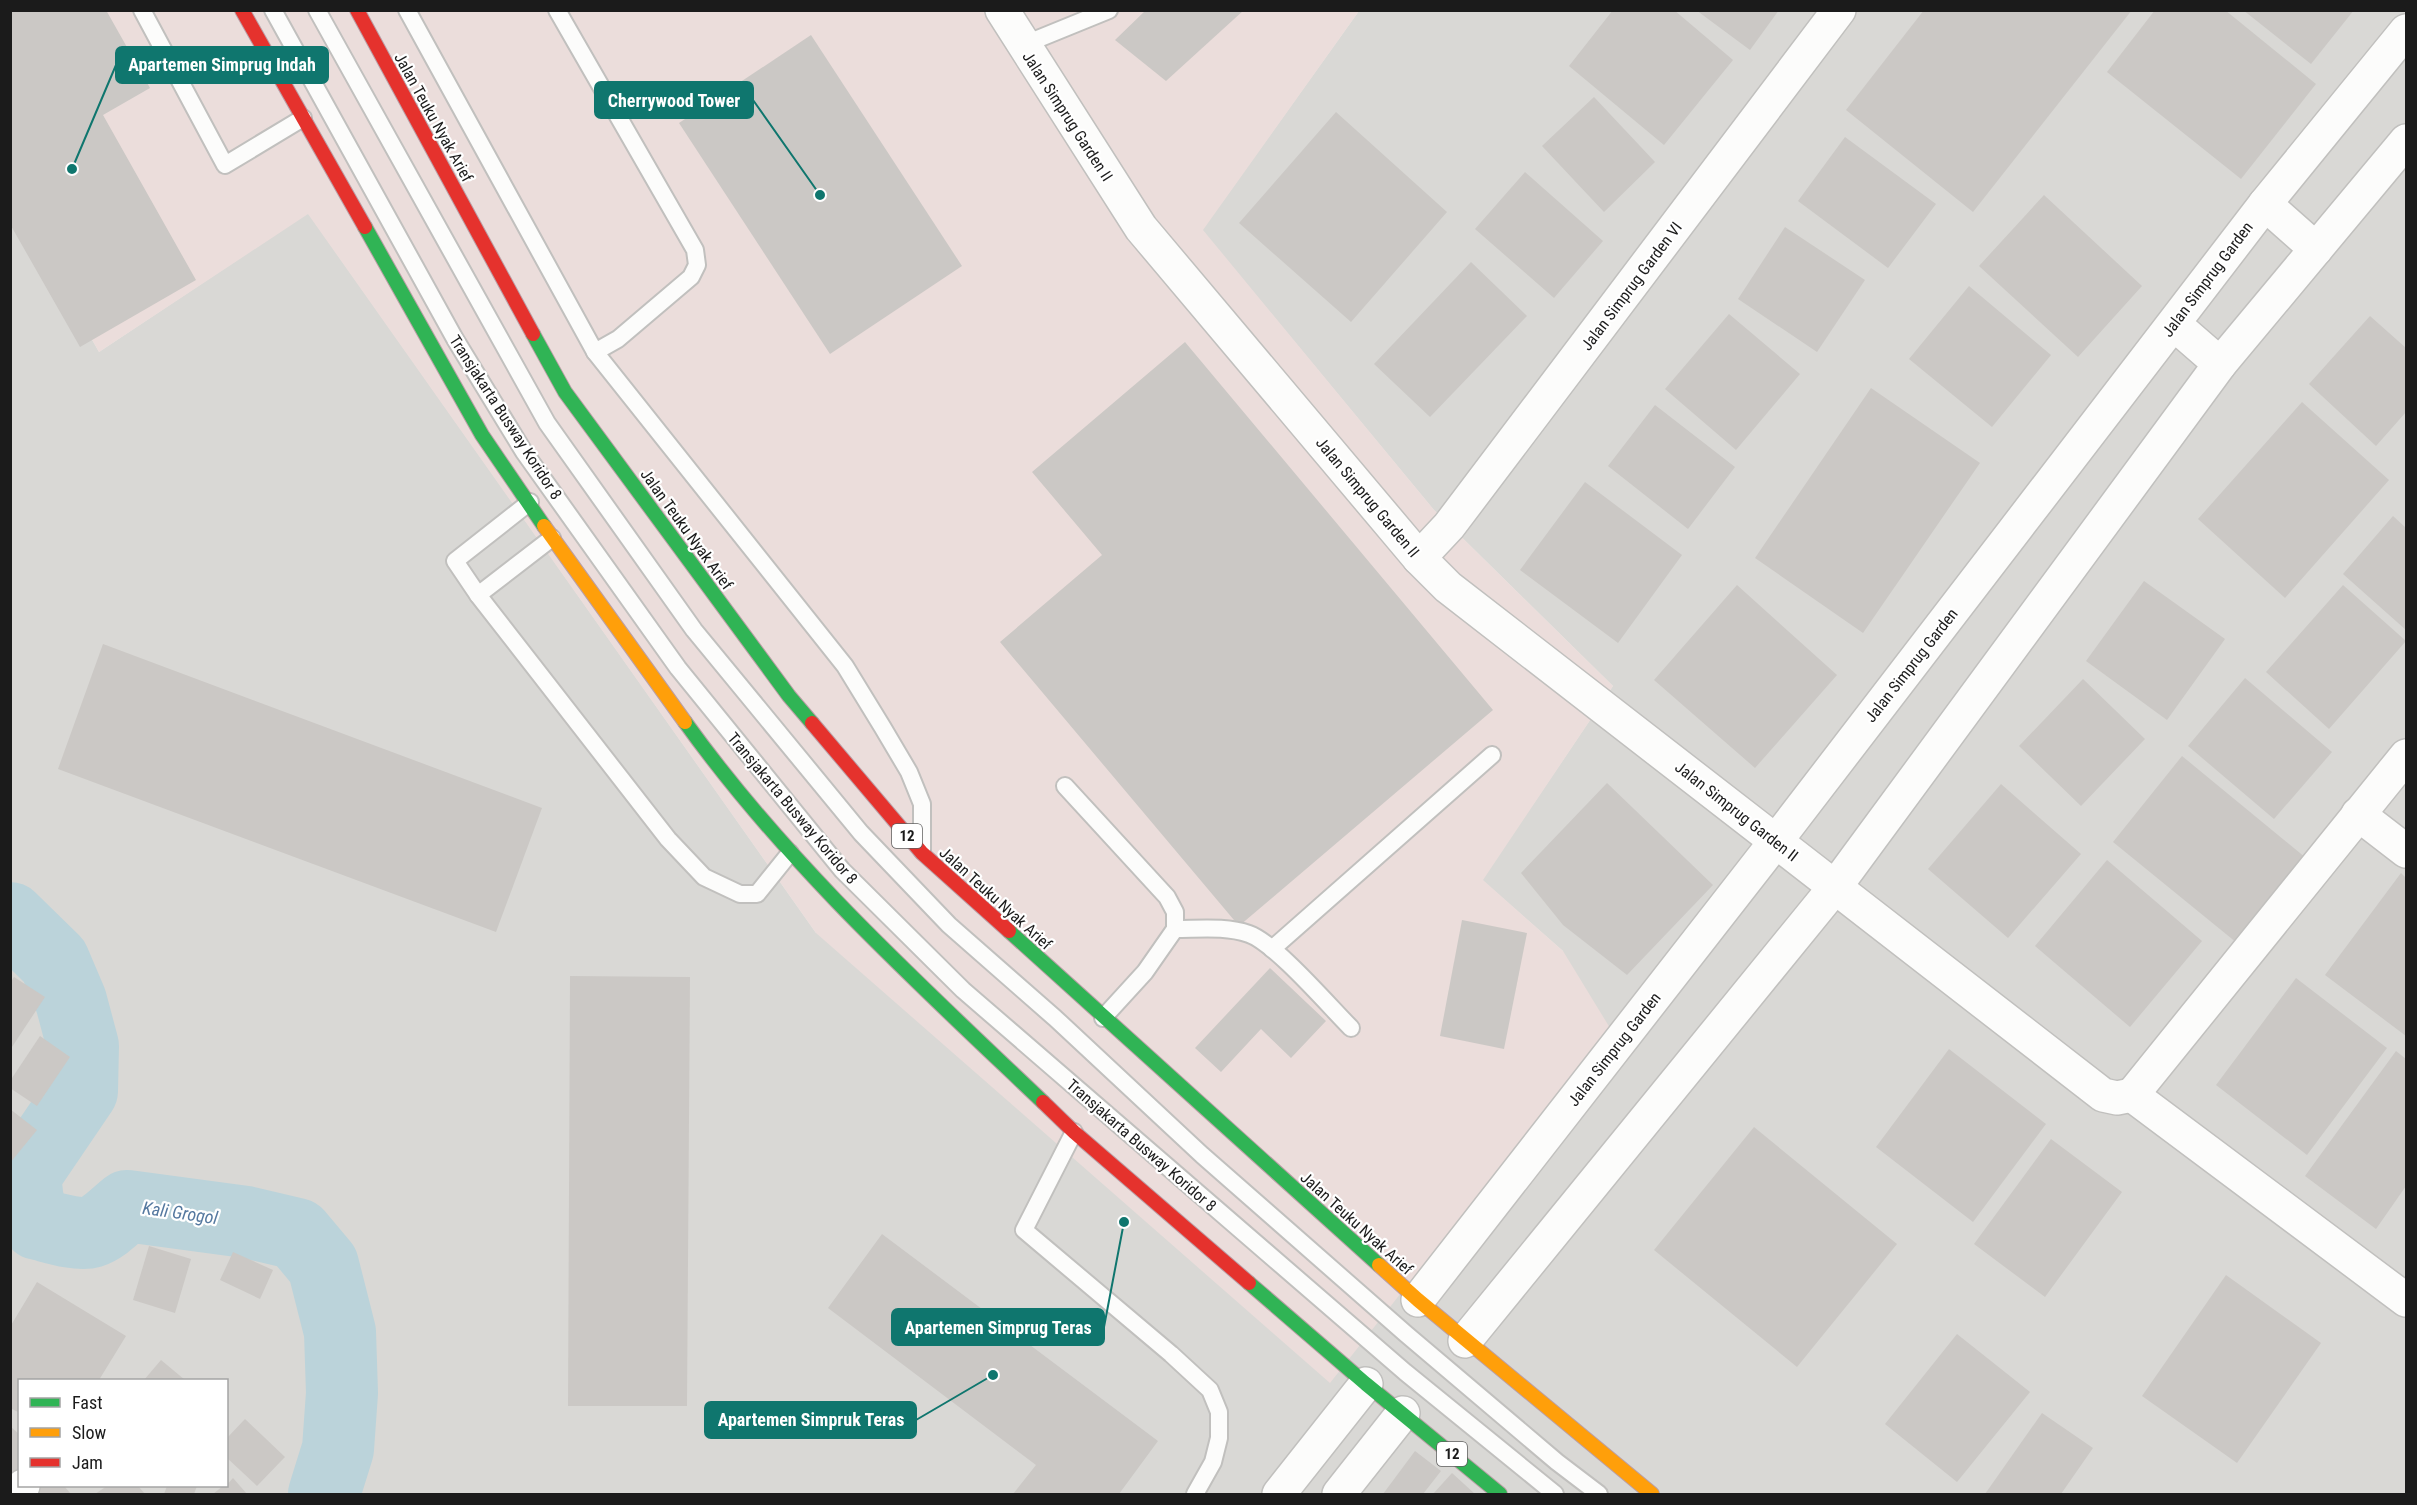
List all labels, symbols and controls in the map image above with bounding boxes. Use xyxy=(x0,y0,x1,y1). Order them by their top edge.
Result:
callout: Apartemen Simprug Indah xyxy=(116,47,328,83)
street label: Jalan Simprug Garden II xyxy=(1019,48,1117,185)
street label: Jalan Teuku Nyak Arief xyxy=(390,49,477,185)
text: Apartemen Simprug Indah xyxy=(128,54,316,75)
callout: Cherrywood Tower xyxy=(595,82,753,118)
text: Cherrywood Tower xyxy=(608,90,740,111)
street label: Jalan Simprug Garden VI xyxy=(1577,218,1686,354)
street label: Jalan Simprug Garden xyxy=(2158,218,2257,341)
street label: Transjakarta Busway Koridor 8 xyxy=(445,332,566,503)
street label: Jalan Simprug Garden II xyxy=(1312,433,1423,561)
street label: Jalan Teuku Nyak Arief xyxy=(636,465,737,593)
street label: Jalan Simprug Garden xyxy=(1861,605,1962,726)
street label: Transjakarta Busway Koridor 8 xyxy=(724,729,862,888)
street label: Jalan Simprug Garden II xyxy=(1671,757,1802,865)
road number: 12 xyxy=(892,824,922,848)
street label: Jalan Teuku Nyak Arief xyxy=(936,843,1056,954)
street label: Jalan Simprug Garden xyxy=(1564,989,1665,1110)
street label: Transjakarta Busway Koridor 8 xyxy=(1063,1075,1220,1216)
street label: Jalan Teuku Nyak Arief xyxy=(1297,1168,1417,1279)
water label: Kali Grogol xyxy=(141,1197,220,1228)
callout: Apartemen Simprug Teras xyxy=(892,1309,1104,1345)
text: Apartemen Simprug Teras xyxy=(904,1317,1092,1338)
legend xyxy=(18,1379,228,1487)
text: Fast xyxy=(72,1392,103,1413)
callout: Apartemen Simpruk Teras xyxy=(705,1402,916,1438)
text: Apartemen Simpruk Teras xyxy=(718,1409,904,1430)
text: Slow xyxy=(72,1422,107,1443)
road number: 12 xyxy=(1437,1442,1467,1466)
text: Jam xyxy=(72,1452,103,1473)

